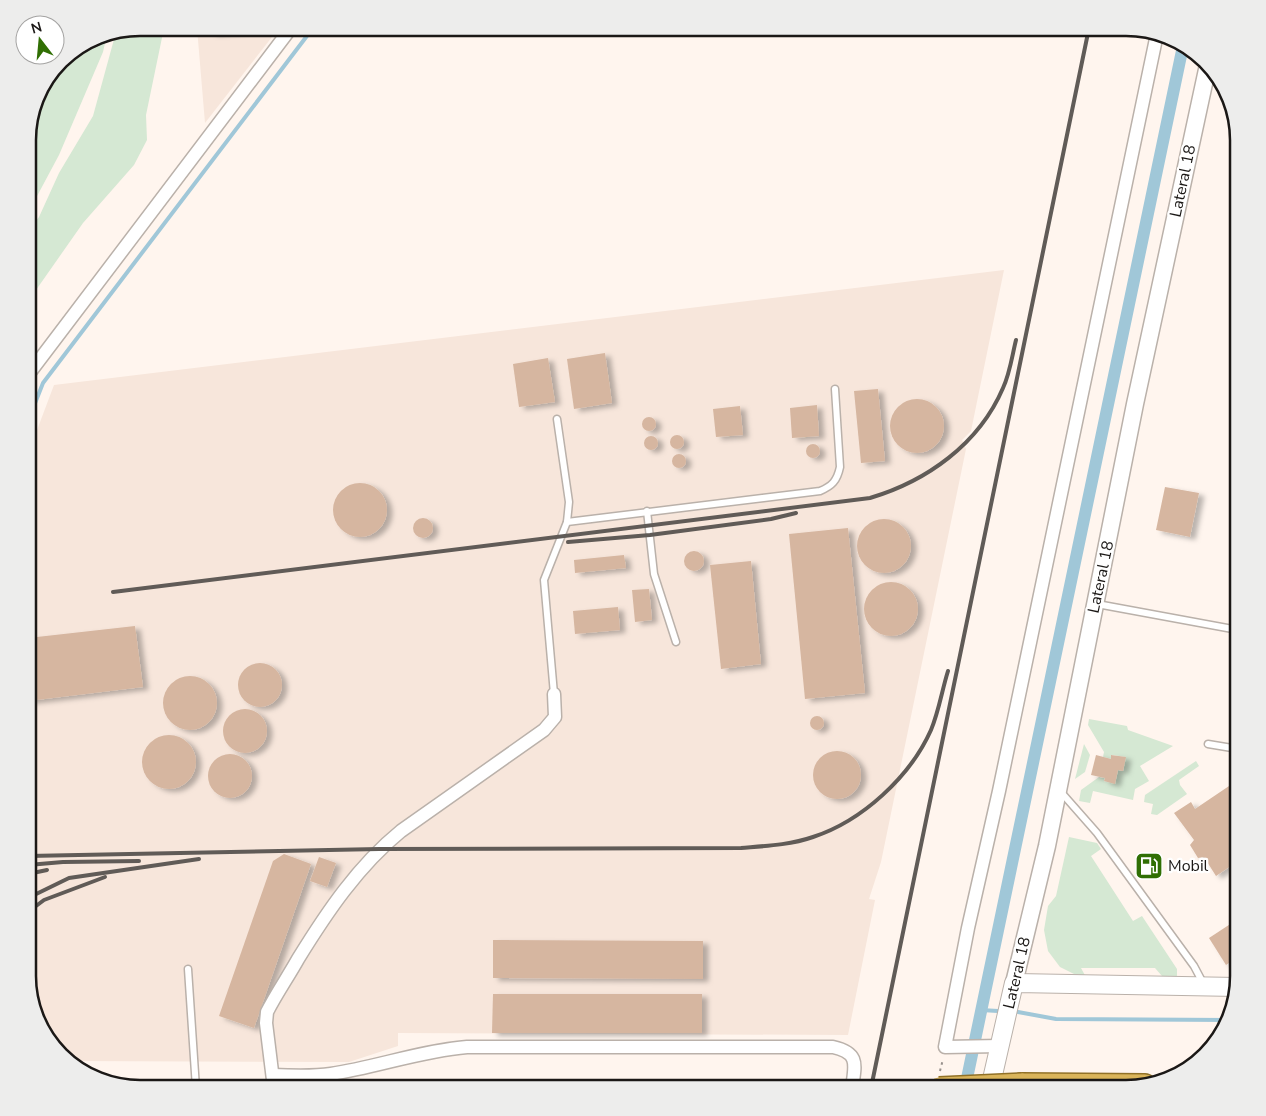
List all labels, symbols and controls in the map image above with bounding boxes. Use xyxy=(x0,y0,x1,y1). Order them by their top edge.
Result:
north arrow xyxy=(15,15,65,65)
text: N xyxy=(29,17,44,39)
street label: Lateral 18 xyxy=(1165,143,1201,219)
street label: Lateral 18 xyxy=(1083,539,1119,615)
fuel station icon: Mobil xyxy=(1134,851,1164,881)
place label: Mobil xyxy=(1168,855,1209,877)
street label: Lateral 18 xyxy=(998,935,1036,1011)

